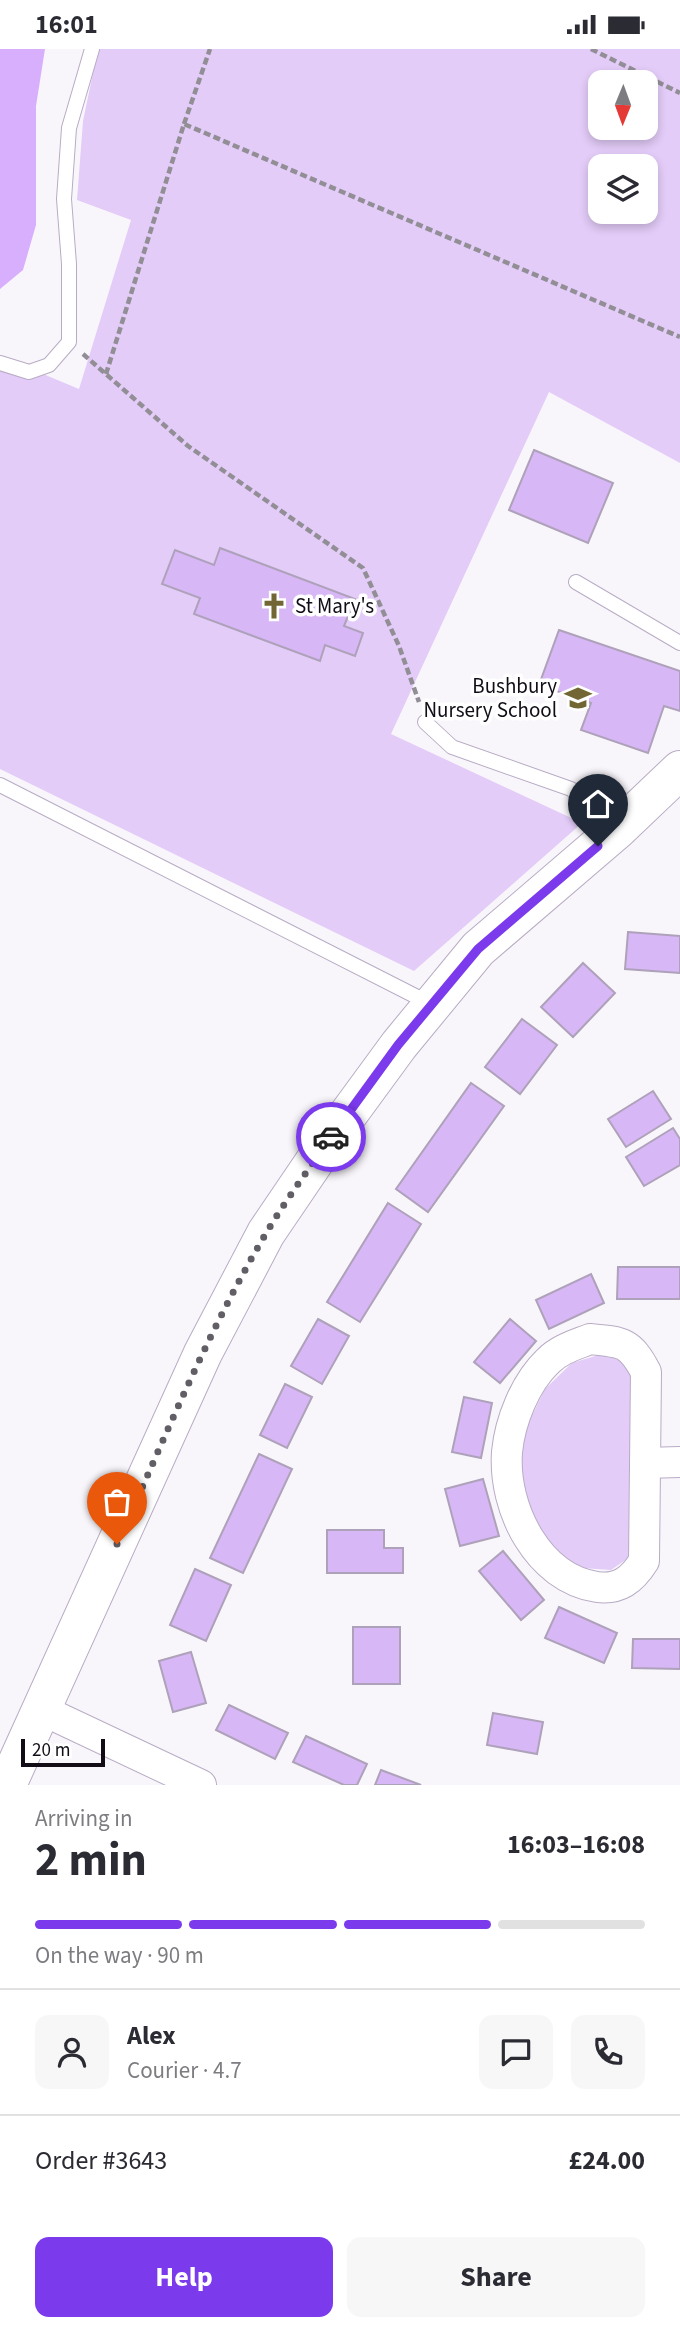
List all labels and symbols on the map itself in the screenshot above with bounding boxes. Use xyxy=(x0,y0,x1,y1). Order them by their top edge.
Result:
north arrow xyxy=(588,70,658,140)
church icon: St Mary's xyxy=(259,591,289,621)
place label: St Mary's xyxy=(295,591,374,621)
place label: Bushbury Nursery School xyxy=(423,671,557,725)
school or university icon: Bushbury Nursery School xyxy=(563,683,593,713)
pin xyxy=(568,774,628,846)
courier xyxy=(296,1102,366,1172)
pin xyxy=(87,1472,147,1544)
scale bar xyxy=(21,1736,105,1768)

